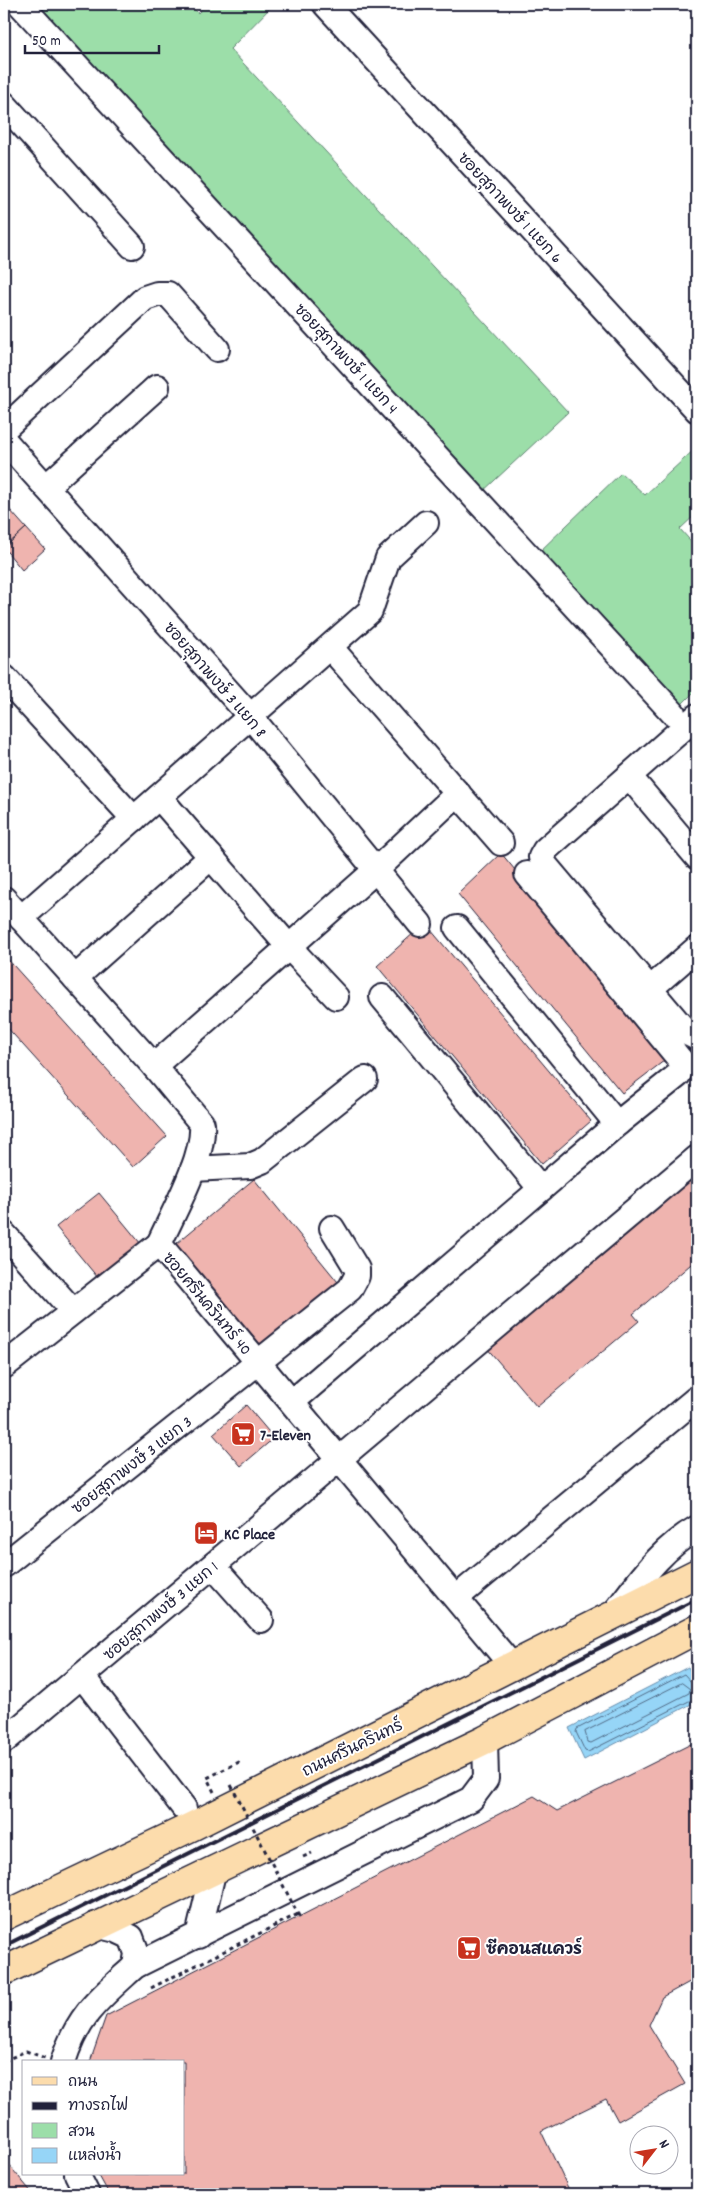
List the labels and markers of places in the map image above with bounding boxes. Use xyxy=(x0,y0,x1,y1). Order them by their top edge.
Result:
supermarket icon: 7-Eleven xyxy=(230,1421,256,1447)
place label: 7-Eleven xyxy=(260,1425,311,1448)
hotel icon: KC Place xyxy=(193,1520,219,1546)
place label: KC Place xyxy=(224,1524,275,1547)
supermarket icon: ซีคอนสแควร์ xyxy=(456,1935,482,1961)
place label: ซีคอนสแควร์ xyxy=(486,1937,582,1962)

